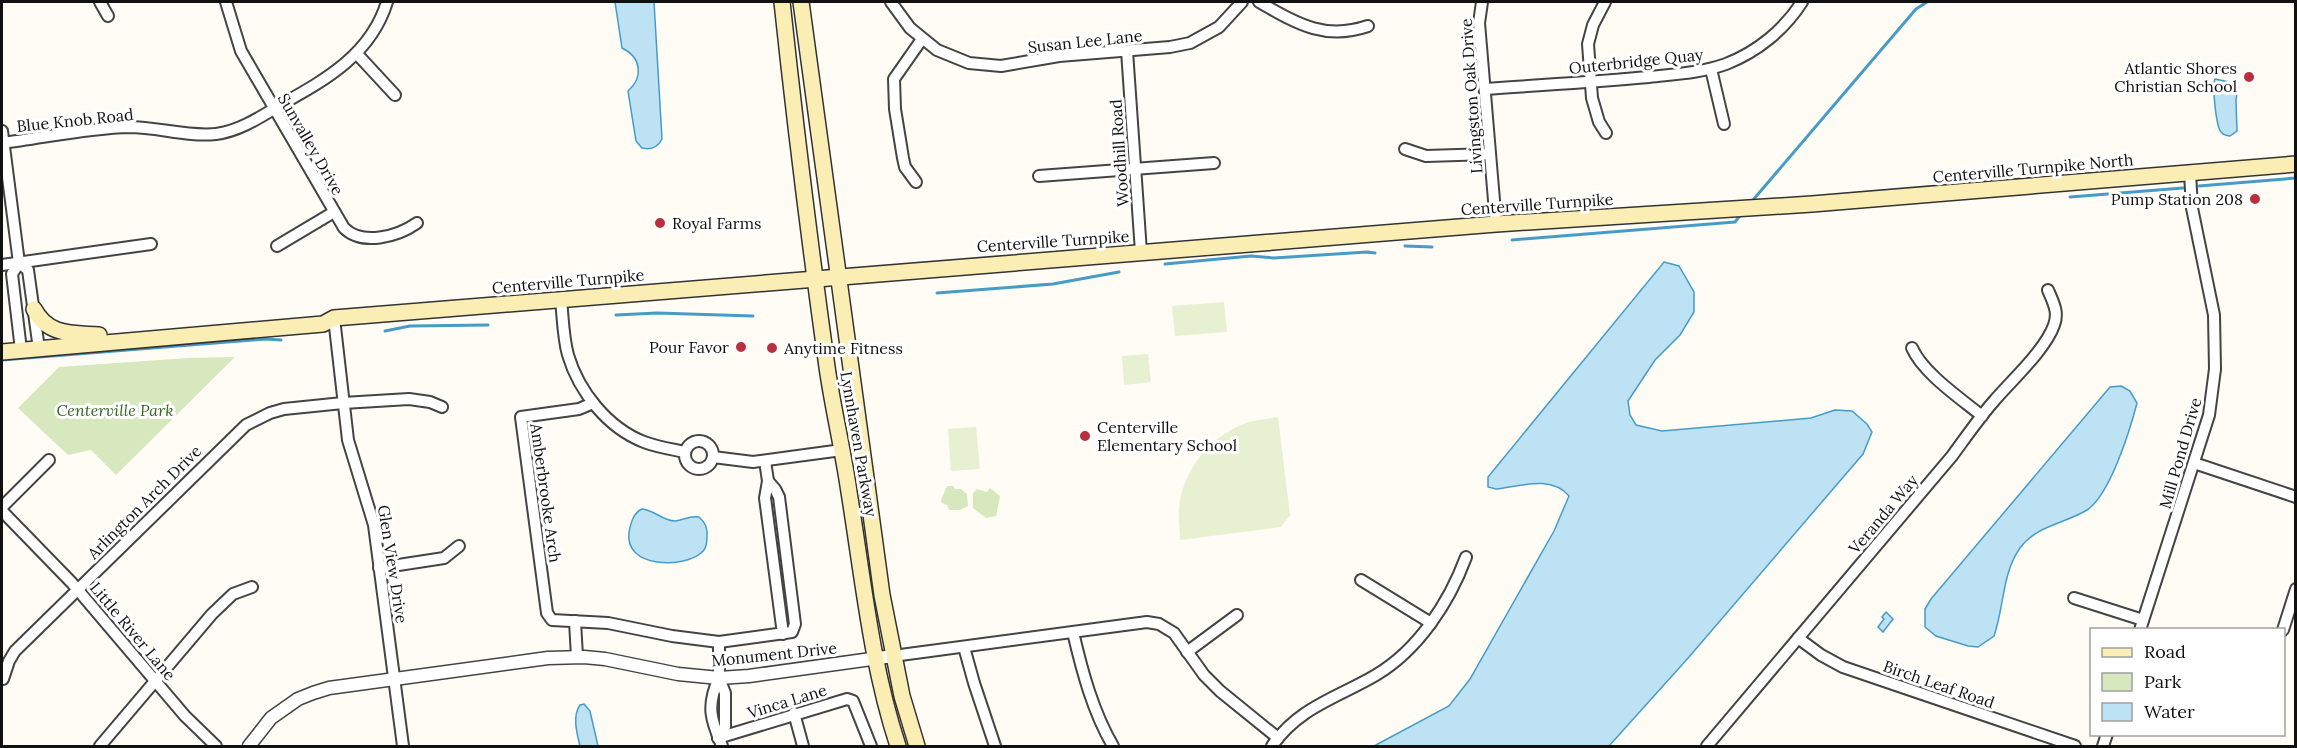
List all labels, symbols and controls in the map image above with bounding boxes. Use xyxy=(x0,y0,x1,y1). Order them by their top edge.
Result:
street label: Livingston Oak Drive xyxy=(1456,17,1486,174)
street label: Susan Lee Lane xyxy=(1027,25,1144,57)
street label: Outerbridge Quay xyxy=(1568,44,1705,78)
place label: Atlantic Shores Christian School xyxy=(2114,58,2237,96)
marker: Atlantic Shores Christian School xyxy=(2242,70,2256,84)
street label: Sunvalley Drive xyxy=(274,90,348,199)
street label: Woodhill Road xyxy=(1105,98,1133,207)
street label: Blue Knob Road xyxy=(16,104,135,136)
street label: Centerville Turnpike North xyxy=(1932,149,2135,187)
street label: Centerville Turnpike xyxy=(1460,189,1614,219)
place label: Pump Station 208 xyxy=(2111,189,2243,209)
marker: Pump Station 208 xyxy=(2248,192,2262,206)
place label: Royal Farms xyxy=(672,213,761,233)
marker: Royal Farms xyxy=(653,216,667,230)
street label: Centerville Turnpike xyxy=(976,226,1130,256)
street label: Centerville Turnpike xyxy=(491,264,645,298)
place label: Pour Favor xyxy=(649,337,729,357)
place label: Anytime Fitness xyxy=(783,338,903,358)
marker: Pour Favor xyxy=(734,340,748,354)
marker: Anytime Fitness xyxy=(765,341,779,355)
street label: Lynnhaven Parkway xyxy=(836,370,882,519)
street label: Mill Pond Drive xyxy=(2155,395,2205,511)
park label: Centerville Park xyxy=(56,400,174,420)
place label: Centerville Elementary School xyxy=(1097,417,1237,455)
street label: Amberbrooke Arch xyxy=(526,421,566,564)
marker: Centerville Elementary School xyxy=(1078,429,1092,443)
street label: Arlington Arch Drive xyxy=(82,441,205,564)
street label: Veranda Way xyxy=(1843,470,1922,558)
street label: Glen View Drive xyxy=(374,503,412,625)
street label: Little River Lane xyxy=(86,578,180,685)
legend xyxy=(2090,628,2285,736)
street label: Monument Drive xyxy=(710,637,838,671)
text: Road xyxy=(2144,640,2186,663)
street label: Birch Leaf Road xyxy=(1881,656,1998,713)
text: Park xyxy=(2144,670,2182,693)
street label: Vinca Lane xyxy=(744,679,829,723)
text: Water xyxy=(2144,700,2195,723)

